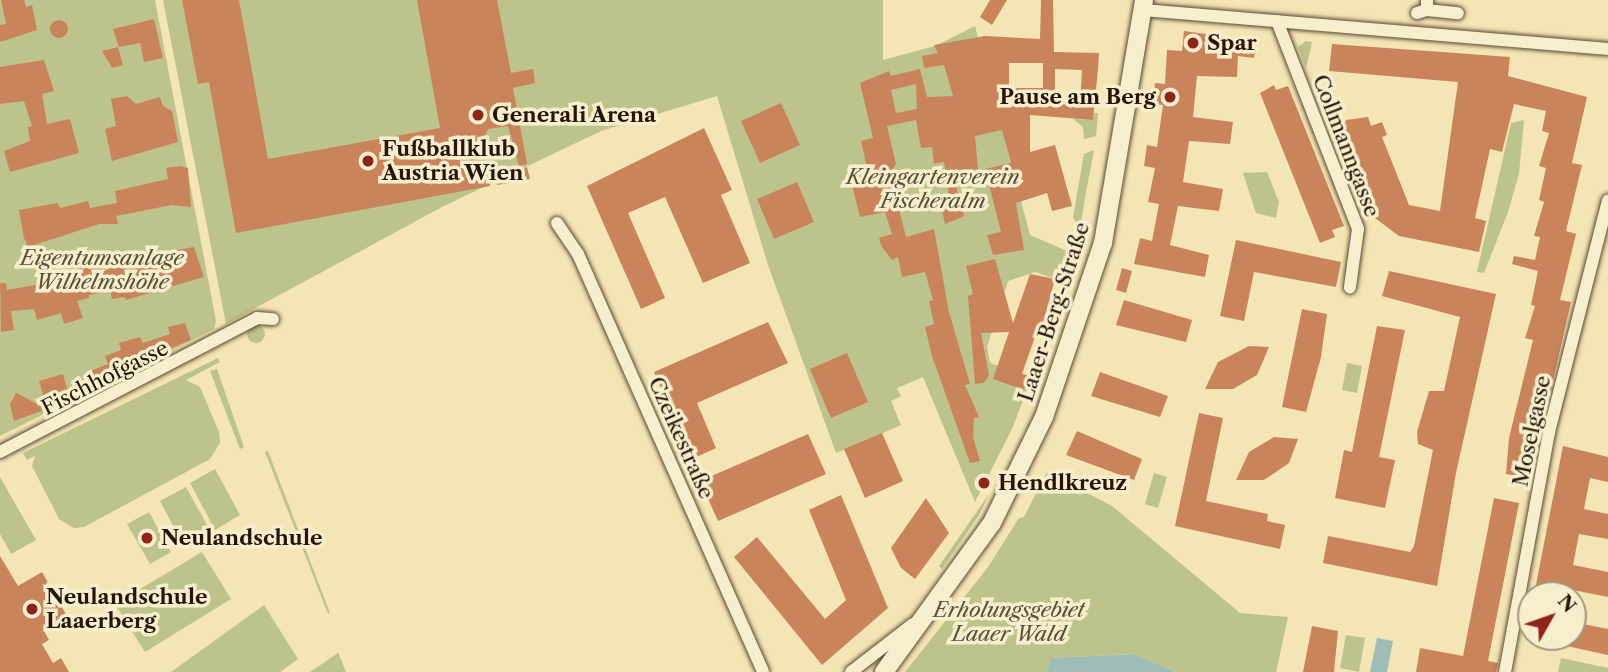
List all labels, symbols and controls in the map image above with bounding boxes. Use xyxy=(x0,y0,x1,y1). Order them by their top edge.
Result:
place label: Spar xyxy=(1207,30,1257,56)
marker: Spar xyxy=(1185,35,1201,51)
street label: Collmanngasse xyxy=(1307,71,1385,221)
place label: Pause am Berg xyxy=(1000,84,1156,110)
marker: Pause am Berg xyxy=(1162,89,1178,105)
place label: Generali Arena xyxy=(492,102,657,128)
marker: Generali Arena xyxy=(470,107,486,123)
place label: Fußballklub Austria Wien xyxy=(382,136,525,186)
marker: Fußballklub Austria Wien xyxy=(360,153,376,169)
park label: Kleingartenverein Fischeralm xyxy=(846,164,1020,214)
street label: Laaer-Berg-Straße xyxy=(1013,219,1095,405)
park label: Eigentumsanlage Wilhelmshöhe xyxy=(20,245,184,295)
street label: Fischhofgasse xyxy=(37,335,173,421)
street label: Czeikestraße xyxy=(643,373,719,503)
street label: Moselgasse xyxy=(1508,373,1556,489)
place label: Hendlkreuz xyxy=(998,470,1127,496)
marker: Hendlkreuz xyxy=(976,475,992,491)
place label: Neulandschule xyxy=(161,525,323,551)
marker: Neulandschule xyxy=(139,530,155,546)
north arrow xyxy=(1517,581,1587,651)
place label: Neulandschule Laaerberg xyxy=(46,584,208,634)
text: N xyxy=(1553,590,1581,617)
park label: Erholungsgebiet Laaer Wald xyxy=(933,597,1085,647)
marker: Neulandschule Laaerberg xyxy=(24,601,40,617)

